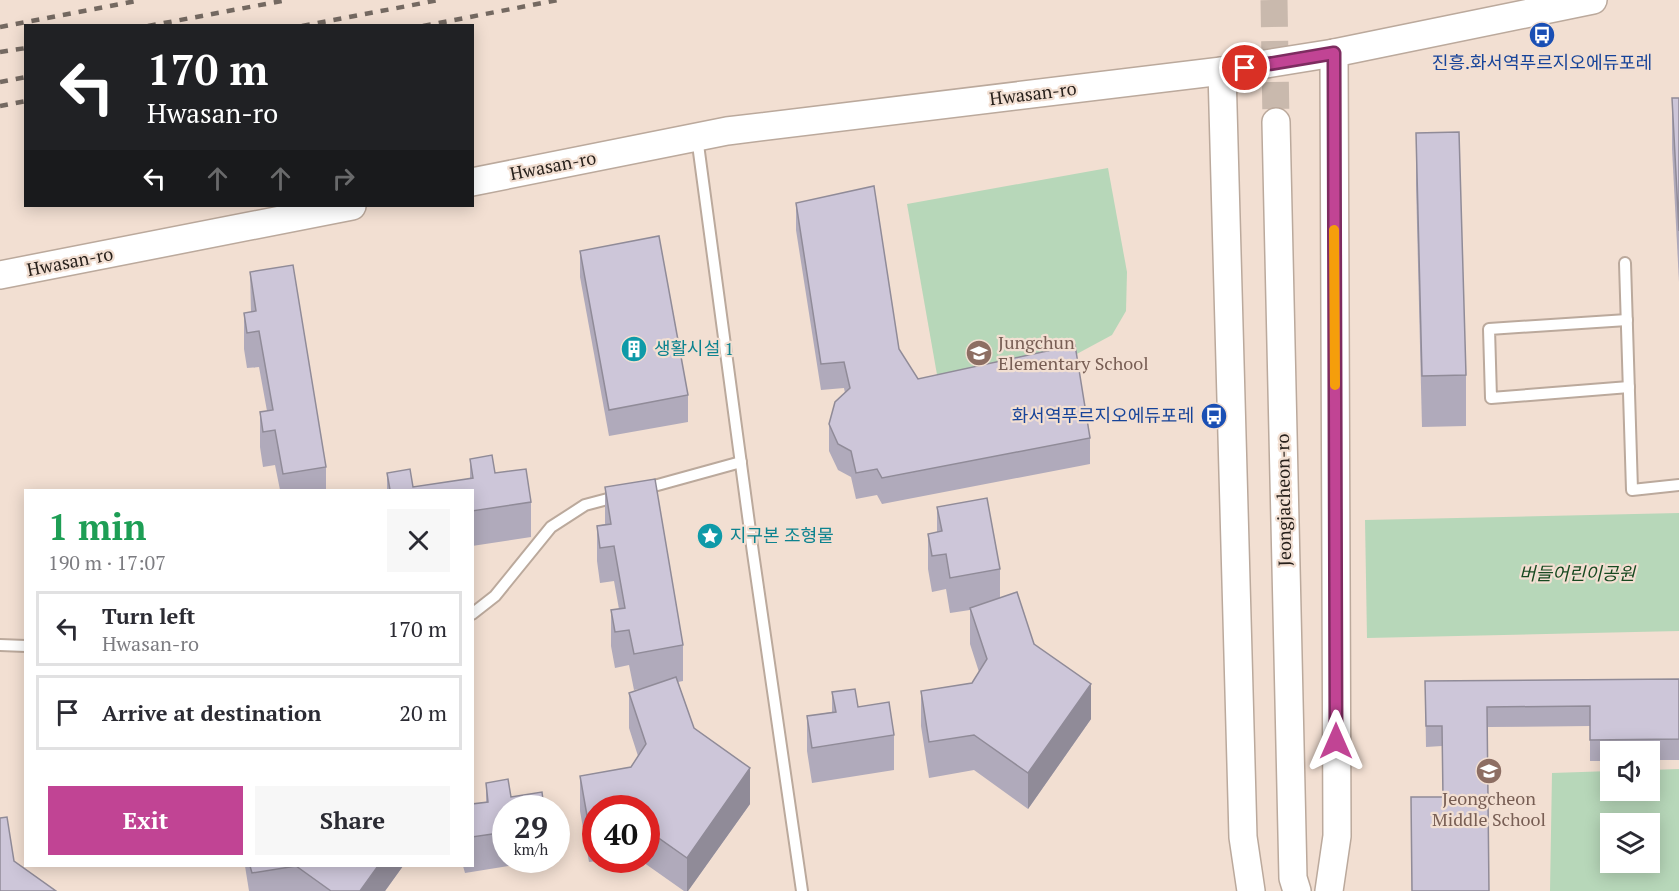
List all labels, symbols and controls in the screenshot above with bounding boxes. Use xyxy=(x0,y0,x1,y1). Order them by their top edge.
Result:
bus stop icon: 진흥.화서역푸르지오에듀포레 xyxy=(1527,20,1557,50)
text: 170 m xyxy=(147,41,268,97)
pin xyxy=(1219,42,1270,93)
icon: left xyxy=(48,48,126,126)
place label: 진흥.화서역푸르지오에듀포레 xyxy=(1432,50,1652,74)
icon: arrive xyxy=(1228,51,1261,84)
street label: Hwasan-ro xyxy=(988,76,1078,110)
text: Hwasan-ro xyxy=(147,95,278,131)
street label: Hwasan-ro xyxy=(508,145,598,185)
icon: left xyxy=(138,162,171,195)
icon: ahead xyxy=(201,162,234,195)
icon: ahead xyxy=(264,162,297,195)
icon: right xyxy=(327,162,360,195)
street label: Hwasan-ro xyxy=(25,241,115,281)
place label: Jungchun Elementary School xyxy=(998,330,1149,375)
building icon: 생활시설 1 xyxy=(619,334,649,364)
place label: 생활시설 1 xyxy=(654,336,734,360)
school or university icon: Jungchun Elementary School xyxy=(964,338,994,368)
bus stop icon: 화서역푸르지오에듀포레 xyxy=(1199,401,1229,431)
place label: 화서역푸르지오에듀포레 xyxy=(1012,403,1194,427)
street label: Jeongjacheon-ro xyxy=(1270,433,1296,567)
text: 1 min xyxy=(48,503,146,550)
button: close xyxy=(387,509,450,572)
place icon: 지구본 조형물 xyxy=(695,521,725,551)
place label: 지구본 조형물 xyxy=(730,523,834,547)
text: 190 m · 17:07 xyxy=(48,549,166,576)
park label: 버들어린이공원 xyxy=(1519,561,1636,585)
text: Turn left xyxy=(102,601,195,630)
icon: left xyxy=(51,612,84,645)
text: 170 m xyxy=(387,614,447,643)
text: Hwasan-ro xyxy=(102,630,199,657)
icon: arrive xyxy=(51,696,84,729)
text: Arrive at destination xyxy=(102,698,321,727)
text: 20 m xyxy=(399,698,447,727)
position arrow xyxy=(1304,709,1368,773)
map controls xyxy=(1600,741,1660,873)
button: sound xyxy=(1600,741,1660,801)
school or university icon: Jeongcheon Middle School xyxy=(1474,756,1504,786)
button: Exit xyxy=(48,786,243,855)
button: Share xyxy=(255,786,450,855)
place label: Jeongcheon Middle School xyxy=(1432,786,1546,831)
speed limit sign: 40 xyxy=(582,795,660,873)
text: 29 xyxy=(514,807,548,847)
button: layers xyxy=(1600,813,1660,873)
text: km/h xyxy=(514,839,548,859)

